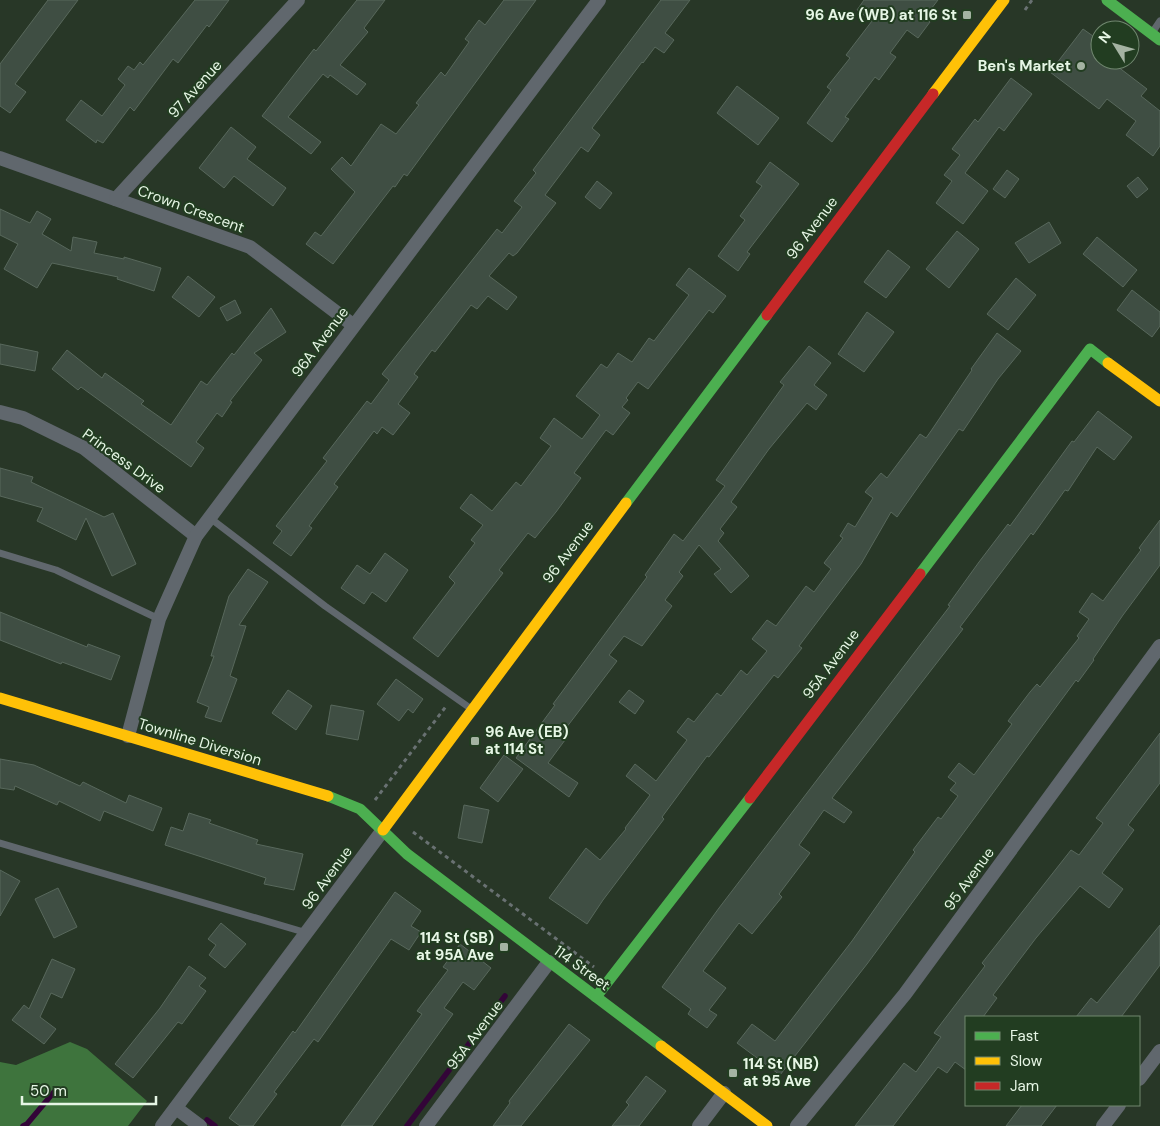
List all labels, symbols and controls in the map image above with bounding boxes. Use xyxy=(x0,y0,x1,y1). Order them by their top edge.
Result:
place label: 96 Ave (WB) at 116 St xyxy=(805,5,957,25)
marker: 96 Ave (WB) at 116 St xyxy=(961,9,973,21)
north arrow xyxy=(1090,20,1140,70)
text: N xyxy=(1094,28,1115,47)
street label: 97 Avenue xyxy=(163,56,227,122)
place label: Ben's Market xyxy=(978,56,1071,76)
marker: Ben's Market xyxy=(1075,60,1087,72)
street label: Crown Crescent xyxy=(135,180,247,238)
street label: 96 Avenue xyxy=(782,193,842,263)
street label: 96A Avenue xyxy=(287,303,353,381)
street label: Princess Drive xyxy=(78,424,170,498)
street label: 96 Avenue xyxy=(538,517,598,587)
street label: 95A Avenue xyxy=(798,625,864,703)
street label: Townline Diversion xyxy=(136,714,264,770)
place label: 96 Ave (EB) at 114 St xyxy=(485,722,569,759)
marker: 96 Ave (EB) at 114 St xyxy=(469,735,481,747)
street label: 96 Avenue xyxy=(297,842,357,914)
street label: 95 Avenue xyxy=(939,843,999,915)
place label: 114 St (SB) at 95A Ave xyxy=(416,928,494,965)
marker: 114 St (SB) at 95A Ave xyxy=(498,941,510,953)
street label: 114 Street xyxy=(550,941,614,995)
street label: 95A Avenue xyxy=(442,996,508,1074)
legend xyxy=(965,1016,1140,1106)
text: Fast xyxy=(1010,1026,1039,1046)
text: Slow xyxy=(1010,1051,1043,1071)
place label: 114 St (NB) at 95 Ave xyxy=(743,1054,819,1091)
marker: 114 St (NB) at 95 Ave xyxy=(727,1067,739,1079)
scale bar xyxy=(22,1074,156,1106)
text: Jam xyxy=(1010,1076,1039,1096)
text: 50 m xyxy=(30,1081,67,1101)

